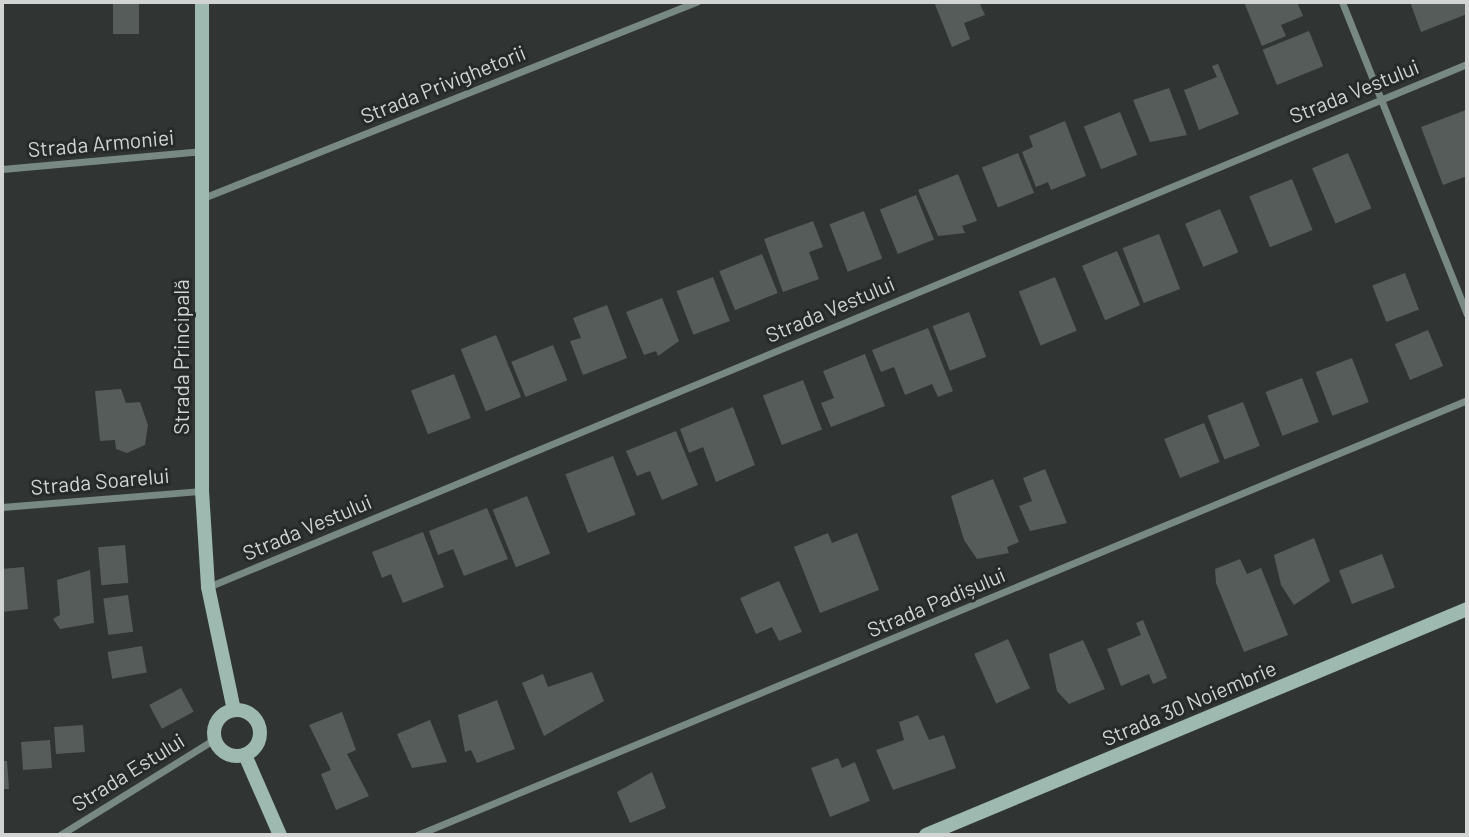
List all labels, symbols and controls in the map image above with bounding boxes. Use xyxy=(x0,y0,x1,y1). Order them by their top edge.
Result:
street label: Strada Privighetorii xyxy=(357,39,529,129)
street label: Strada Vestului xyxy=(1286,54,1422,128)
street label: Strada Armoniei xyxy=(27,124,175,162)
street label: Strada Vestului xyxy=(762,271,898,347)
street label: Strada Principală xyxy=(168,279,194,435)
street label: Strada Soarelui xyxy=(30,462,170,500)
street label: Strada Vestului xyxy=(239,489,375,565)
street label: Strada Padișului xyxy=(863,562,1009,642)
street label: Strada 30 Noiembrie xyxy=(1098,655,1280,751)
street label: Strada Estului xyxy=(67,727,189,817)

